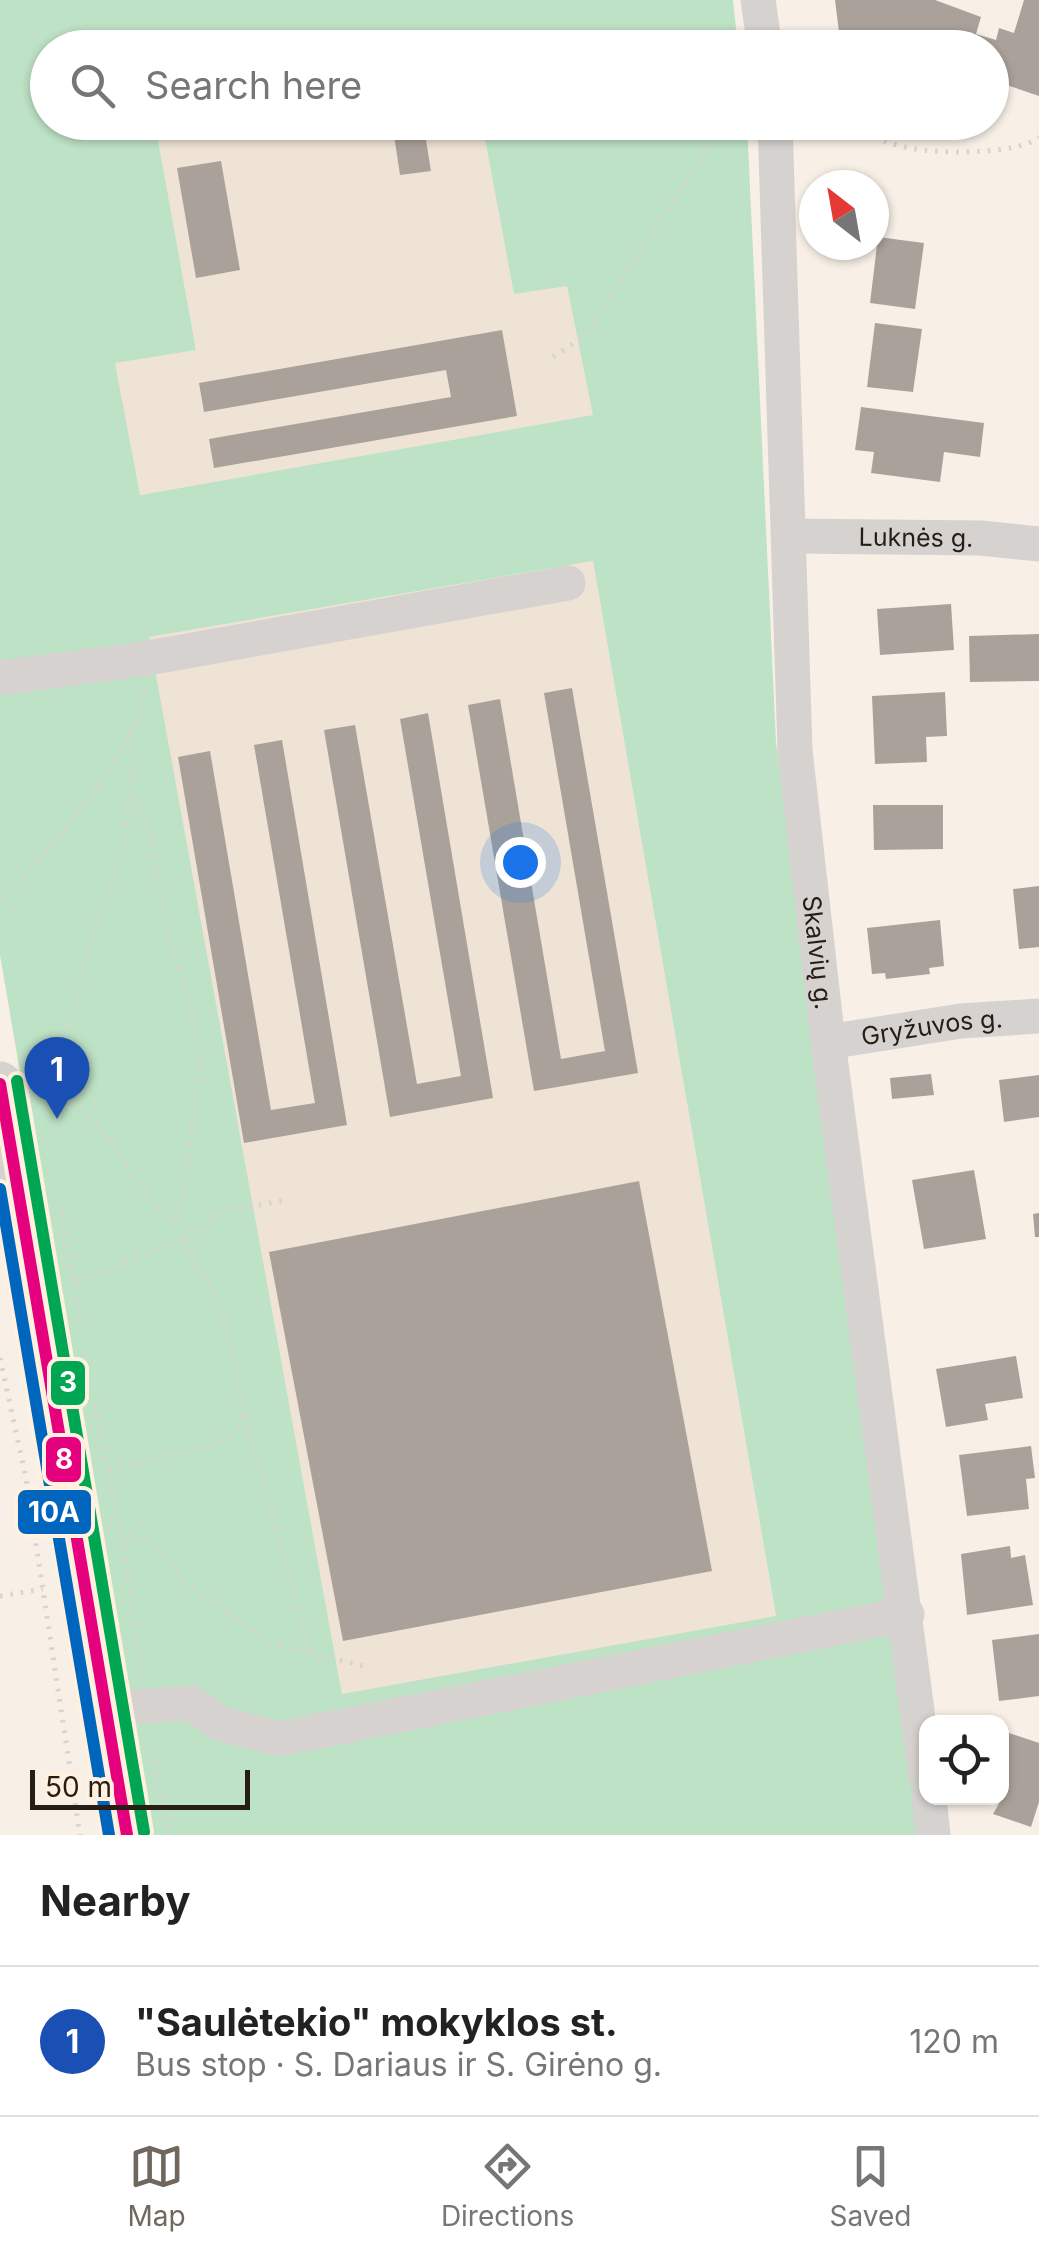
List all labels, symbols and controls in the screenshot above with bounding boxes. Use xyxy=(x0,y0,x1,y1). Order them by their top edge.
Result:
search box xyxy=(30,30,1009,140)
icon: search xyxy=(65,58,120,113)
text: Search here xyxy=(145,62,362,108)
north arrow xyxy=(799,170,889,260)
street label: Luknės g. xyxy=(858,522,974,553)
your location xyxy=(495,837,546,888)
street label: Skalvių g. xyxy=(797,894,839,1011)
street label: Gryžuvos g. xyxy=(859,1003,1003,1052)
pin: 1 xyxy=(24,1036,90,1119)
line badge: 3 xyxy=(49,1359,87,1407)
text: 3 xyxy=(59,1365,77,1399)
line badge: 8 xyxy=(44,1435,83,1484)
text: 8 xyxy=(55,1442,73,1476)
line badge: 10A xyxy=(16,1488,93,1536)
text: 10A xyxy=(28,1495,80,1529)
map controls xyxy=(919,1715,1009,1805)
button: locate xyxy=(919,1715,1009,1805)
scale bar xyxy=(30,1765,250,1810)
text: 50 m xyxy=(45,1770,112,1804)
text: Nearby xyxy=(40,1875,191,1926)
text: "Saulėtekio" mokyklos st. xyxy=(135,1999,618,2045)
text: 1 xyxy=(66,2022,79,2061)
text: 120 m xyxy=(909,2022,999,2061)
text: Bus stop · S. Dariaus ir S. Girėno g. xyxy=(135,2045,662,2084)
tab: Map xyxy=(128,2139,186,2233)
tab: Directions xyxy=(441,2139,574,2233)
tab: Saved xyxy=(829,2139,911,2233)

